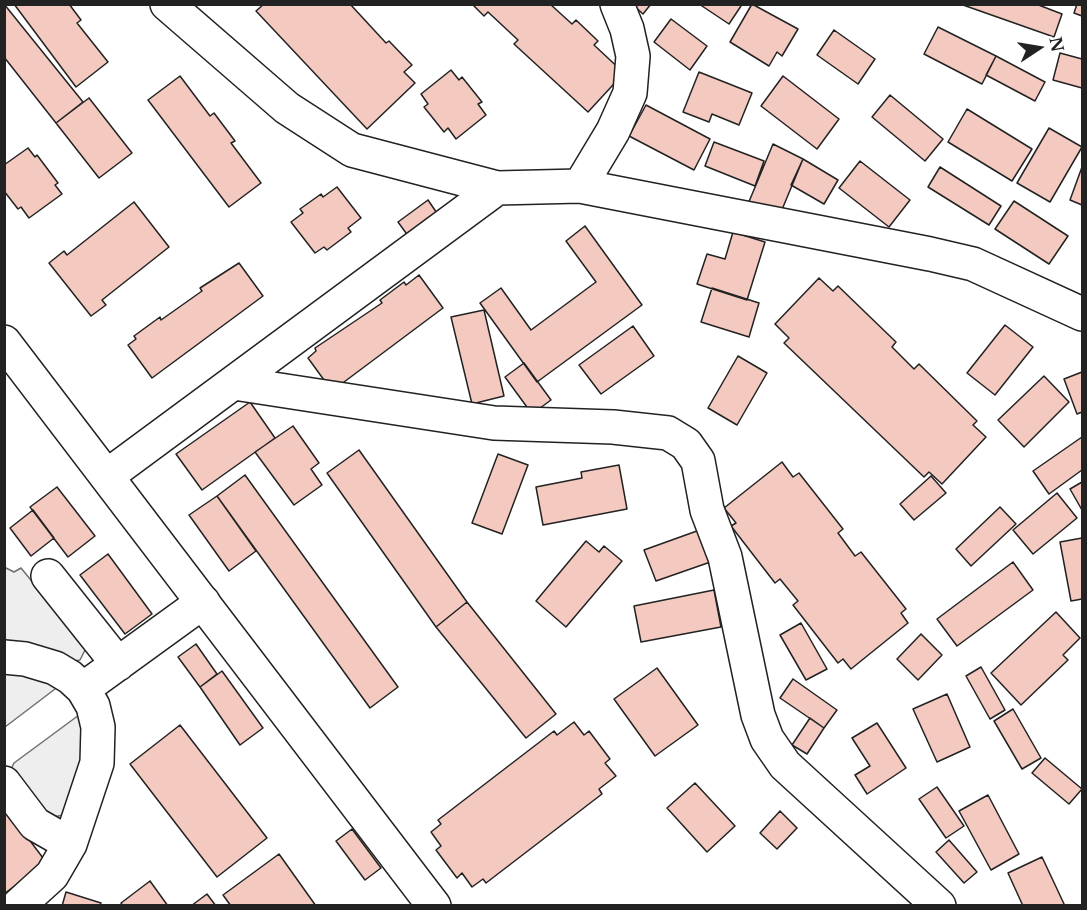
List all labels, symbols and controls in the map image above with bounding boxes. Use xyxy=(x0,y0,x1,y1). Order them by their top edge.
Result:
north arrow xyxy=(1009,18,1069,78)
text: N xyxy=(1045,35,1068,54)

